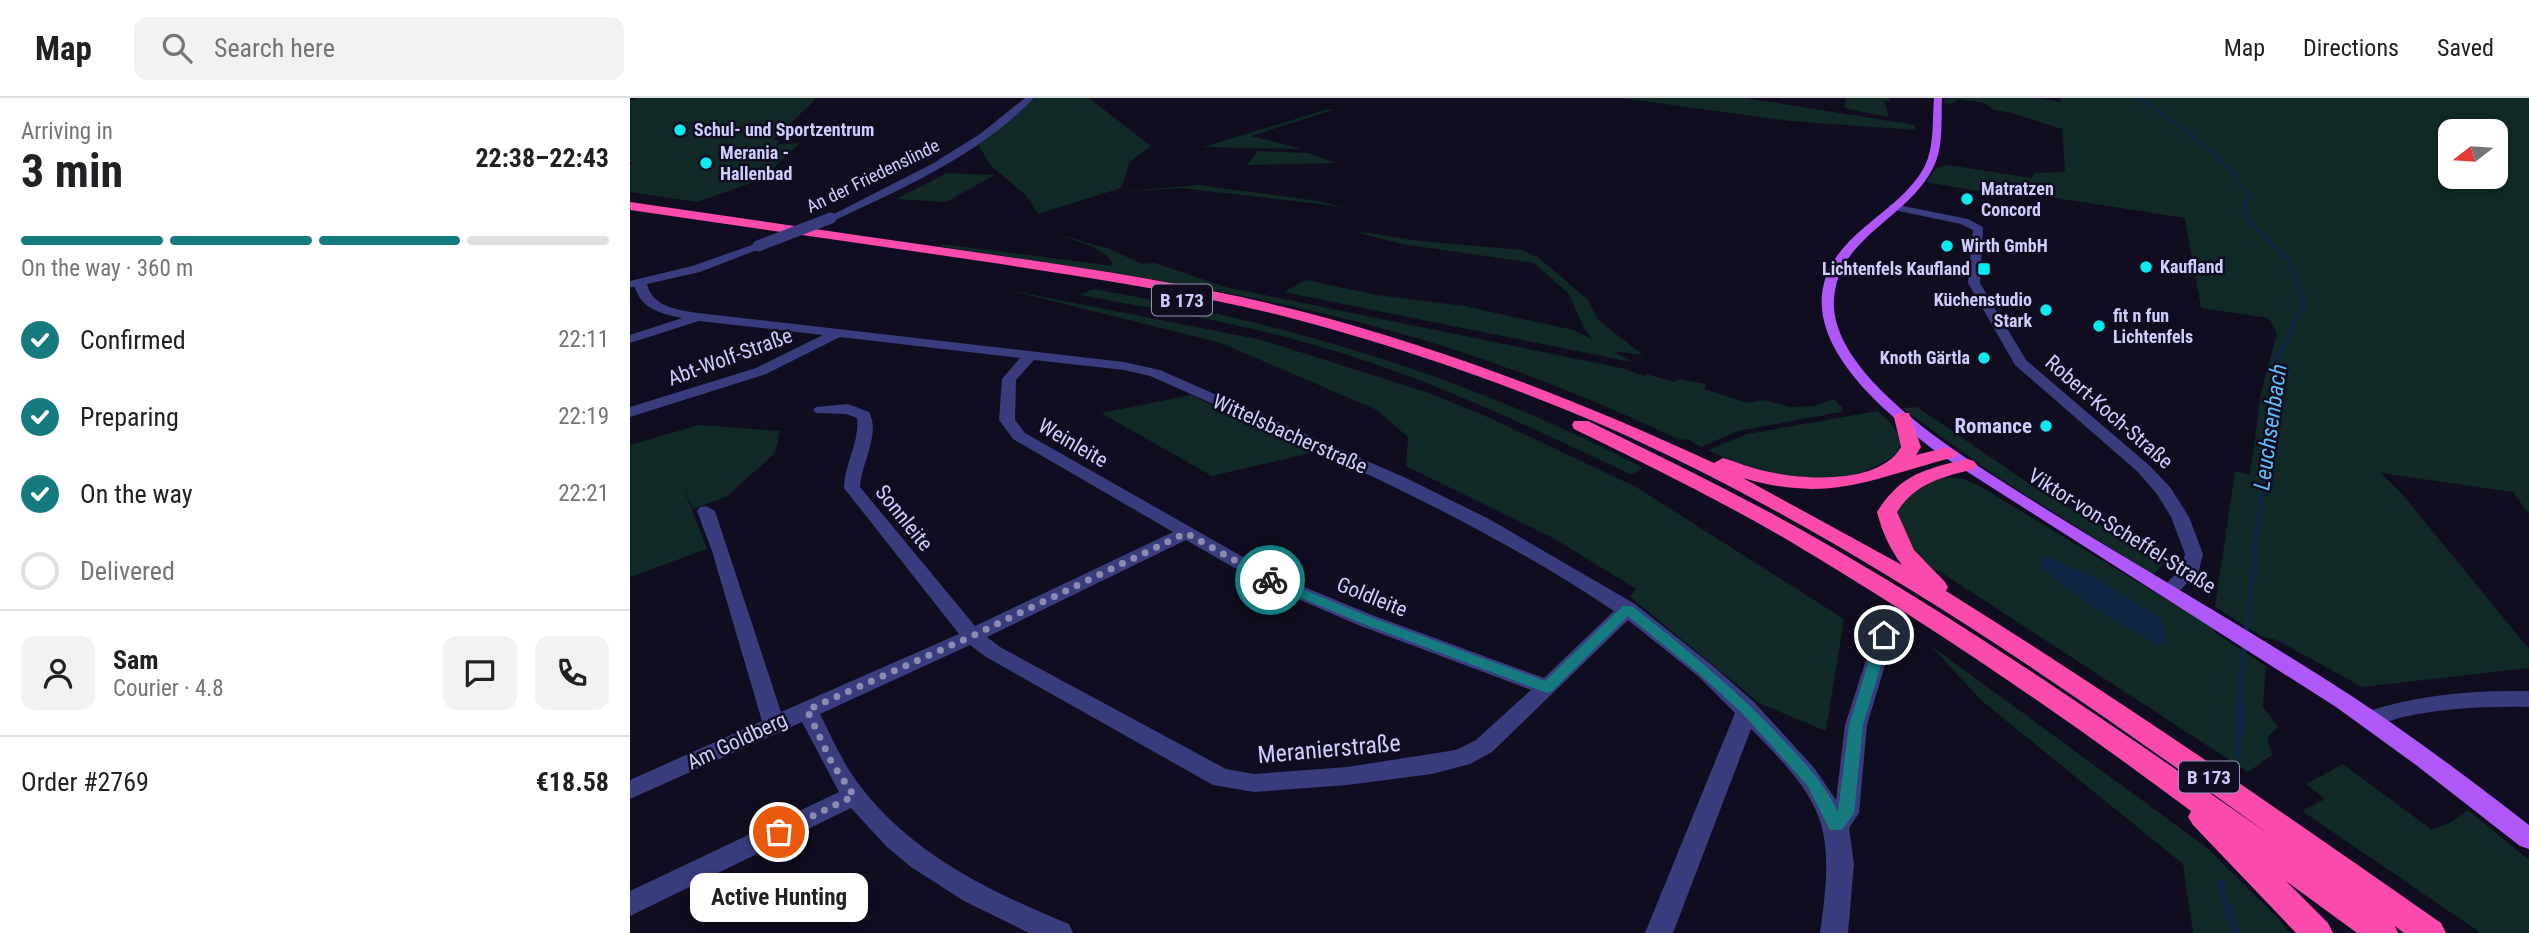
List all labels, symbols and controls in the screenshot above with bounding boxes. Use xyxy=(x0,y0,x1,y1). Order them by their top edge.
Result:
search box xyxy=(134,17,624,80)
text: Map xyxy=(35,29,92,68)
icon: search xyxy=(158,29,196,67)
text: Search here xyxy=(214,33,335,63)
text: Map xyxy=(2224,34,2265,62)
text: Directions xyxy=(2303,34,2399,62)
text: Saved xyxy=(2437,34,2494,62)
text: Arriving in xyxy=(21,118,113,145)
place label: Schul- und Sportzentrum xyxy=(694,119,874,140)
north arrow xyxy=(2438,119,2508,189)
map controls xyxy=(2438,119,2508,189)
marker: Schul- und Sportzentrum xyxy=(672,122,688,138)
street label: An der Friedenslinde xyxy=(803,134,943,217)
place label: Merania - Hallenbad xyxy=(720,142,792,184)
text: 22:38–22:43 xyxy=(475,143,609,173)
text: 3 min xyxy=(21,144,123,198)
marker: Merania - Hallenbad xyxy=(698,155,714,171)
place label: Matratzen Concord xyxy=(1981,178,2054,220)
marker: Matratzen Concord xyxy=(1959,191,1975,207)
place label: Wirth GmbH xyxy=(1961,235,2048,256)
marker: Wirth GmbH xyxy=(1939,238,1955,254)
text: On the way · 360 m xyxy=(21,255,193,282)
place label: Kaufland xyxy=(2160,256,2223,277)
place label: Lichtenfels Kaufland xyxy=(1822,258,1970,279)
marker: Kaufland xyxy=(2138,259,2154,275)
marker: Lichtenfels Kaufland xyxy=(1976,261,1992,277)
road number: B 173 xyxy=(1152,284,1212,316)
place label: Küchenstudio Stark xyxy=(1934,289,2032,331)
marker: Küchenstudio Stark xyxy=(2038,302,2054,318)
place label: fit n fun Lichtenfels xyxy=(2113,305,2193,347)
marker: fit n fun Lichtenfels xyxy=(2091,318,2107,334)
icon: check xyxy=(21,321,59,359)
street label: Abt-Wolf-Straße xyxy=(664,323,796,391)
text: Confirmed xyxy=(80,325,186,355)
text: 22:11 xyxy=(558,326,609,353)
place label: Knoth Gärtla xyxy=(1880,347,1970,368)
marker: Knoth Gärtla xyxy=(1976,350,1992,366)
street label: Robert-Koch-Straße xyxy=(2040,350,2178,474)
water label: Leuchsenbach xyxy=(2248,362,2293,492)
street label: Wittelsbacherstraße xyxy=(1209,389,1371,479)
icon: check xyxy=(21,398,59,436)
text: Preparing xyxy=(80,402,179,432)
text: 22:19 xyxy=(558,403,609,430)
street label: Weinleite xyxy=(1034,414,1112,472)
place label: Romance xyxy=(1954,414,2032,438)
marker: Romance xyxy=(2038,418,2054,434)
street label: Viktor-von-Scheffel-Straße xyxy=(2024,463,2220,599)
icon: check xyxy=(21,475,59,513)
text: On the way xyxy=(80,479,193,509)
text: 22:21 xyxy=(558,480,609,507)
street label: Sonnleite xyxy=(870,480,938,556)
courier xyxy=(1235,545,1305,615)
text: Delivered xyxy=(80,556,175,586)
icon: bike xyxy=(1251,561,1289,599)
street label: Goldleite xyxy=(1333,572,1411,622)
pin xyxy=(1854,605,1914,665)
icon: home xyxy=(1865,616,1903,654)
button: person xyxy=(21,636,95,710)
button: chat xyxy=(443,636,517,710)
button: phone xyxy=(535,636,609,710)
text: Sam xyxy=(113,645,159,675)
text: Courier · 4.8 xyxy=(113,675,224,702)
street label: Am Goldberg xyxy=(683,707,791,775)
street label: Meranierstraße xyxy=(1256,729,1402,769)
road number: B 173 xyxy=(2179,762,2239,792)
text: Order #2769 xyxy=(21,767,149,797)
text: €18.58 xyxy=(536,767,609,797)
pin xyxy=(749,802,809,862)
icon: bag xyxy=(760,813,798,851)
callout: Active Hunting xyxy=(690,874,868,923)
text: Active Hunting xyxy=(711,884,847,911)

